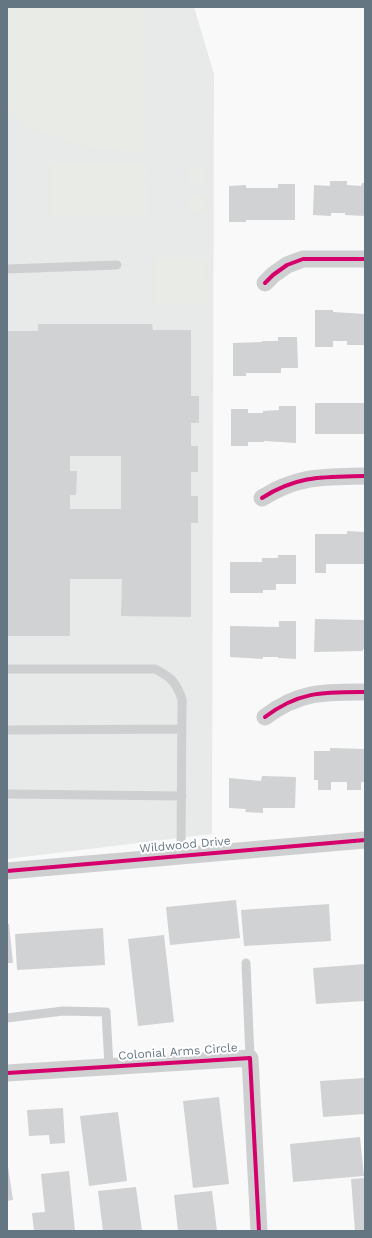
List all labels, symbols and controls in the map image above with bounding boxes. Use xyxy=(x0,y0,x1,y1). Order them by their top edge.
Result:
street label: Wildwood Drive xyxy=(139,834,231,856)
street label: Colonial Arms Circle xyxy=(118,1041,238,1063)

